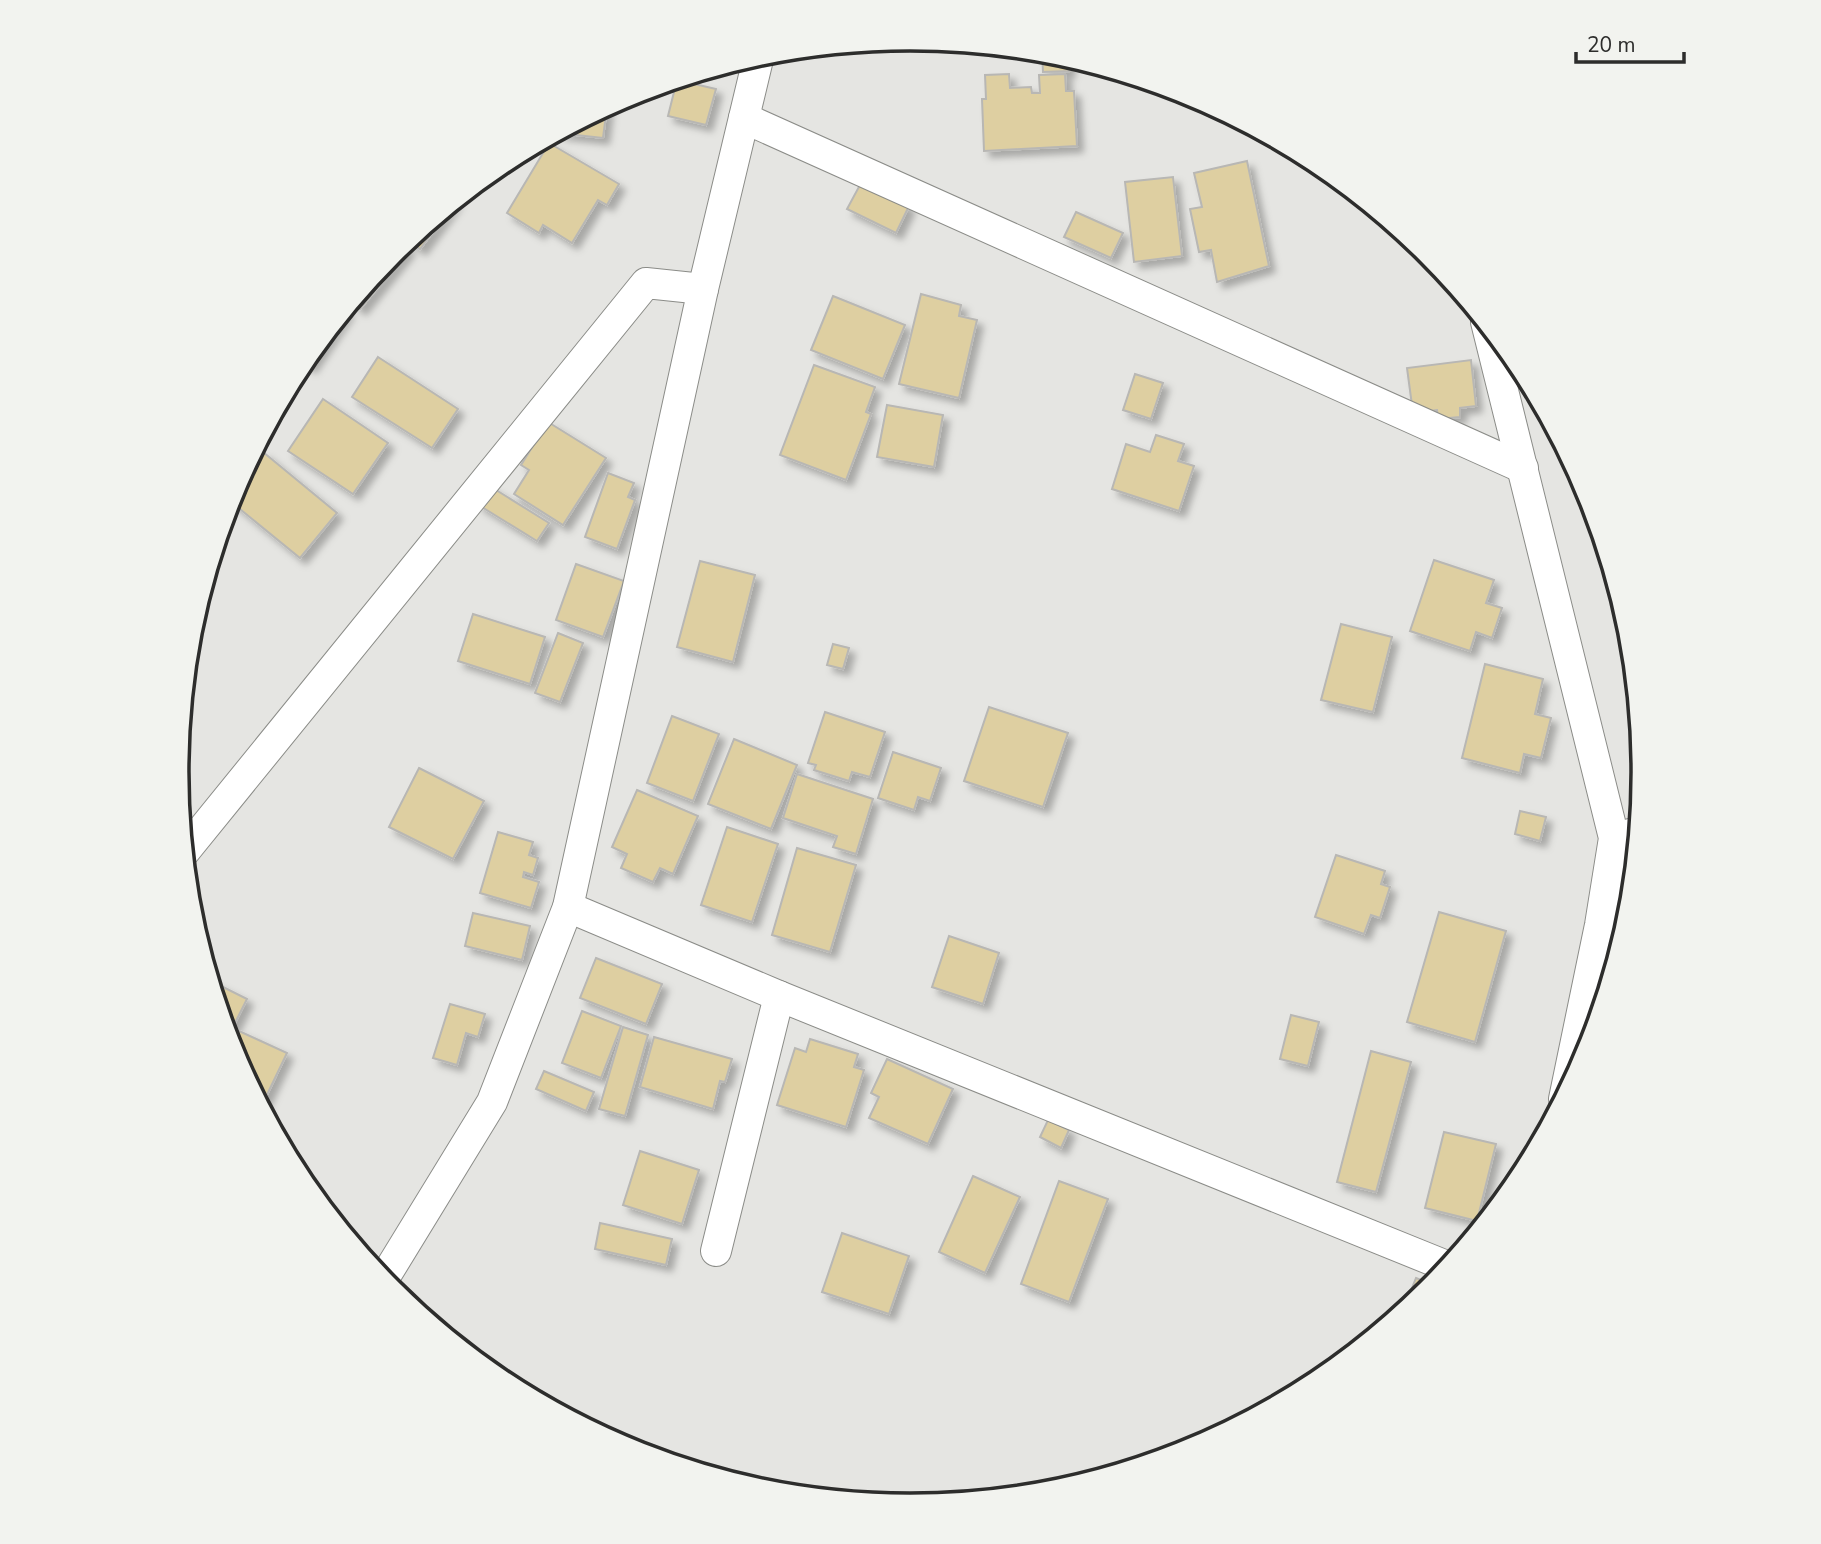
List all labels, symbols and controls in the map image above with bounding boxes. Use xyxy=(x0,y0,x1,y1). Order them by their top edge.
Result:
scale bar xyxy=(1576,21,1685,65)
text: 20 m xyxy=(1587,31,1636,59)

